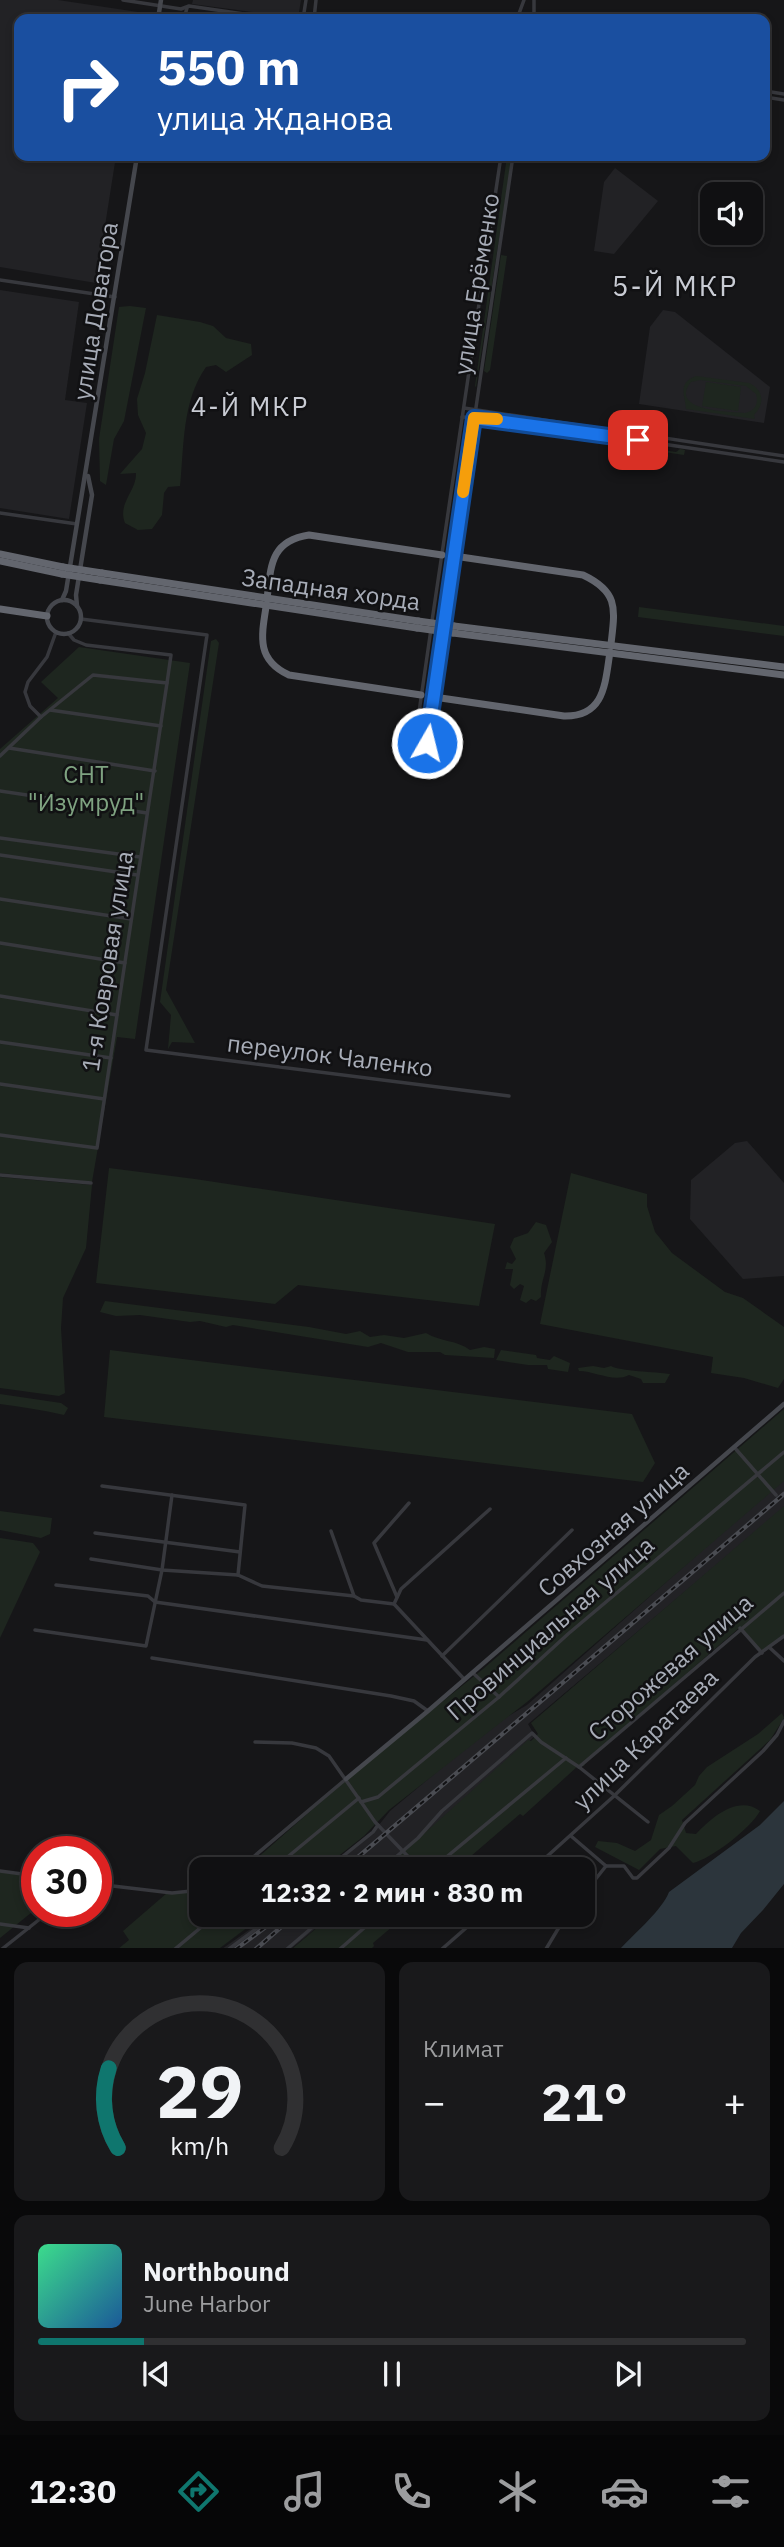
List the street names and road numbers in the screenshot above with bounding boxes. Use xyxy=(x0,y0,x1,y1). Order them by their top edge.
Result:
street label: улица Ерёменко xyxy=(446,191,506,377)
street label: улица Доватора xyxy=(65,220,125,402)
street label: Западная хорда xyxy=(240,561,423,617)
street label: 1-я Ковровая улица xyxy=(74,848,140,1074)
street label: переулок Чаленко xyxy=(225,1027,435,1083)
street label: Совхозная улица xyxy=(531,1454,695,1604)
street label: Провинциальная улица xyxy=(439,1529,661,1727)
street label: Сторожевая улица xyxy=(581,1586,759,1748)
street label: улица Каратаева xyxy=(566,1661,725,1817)

